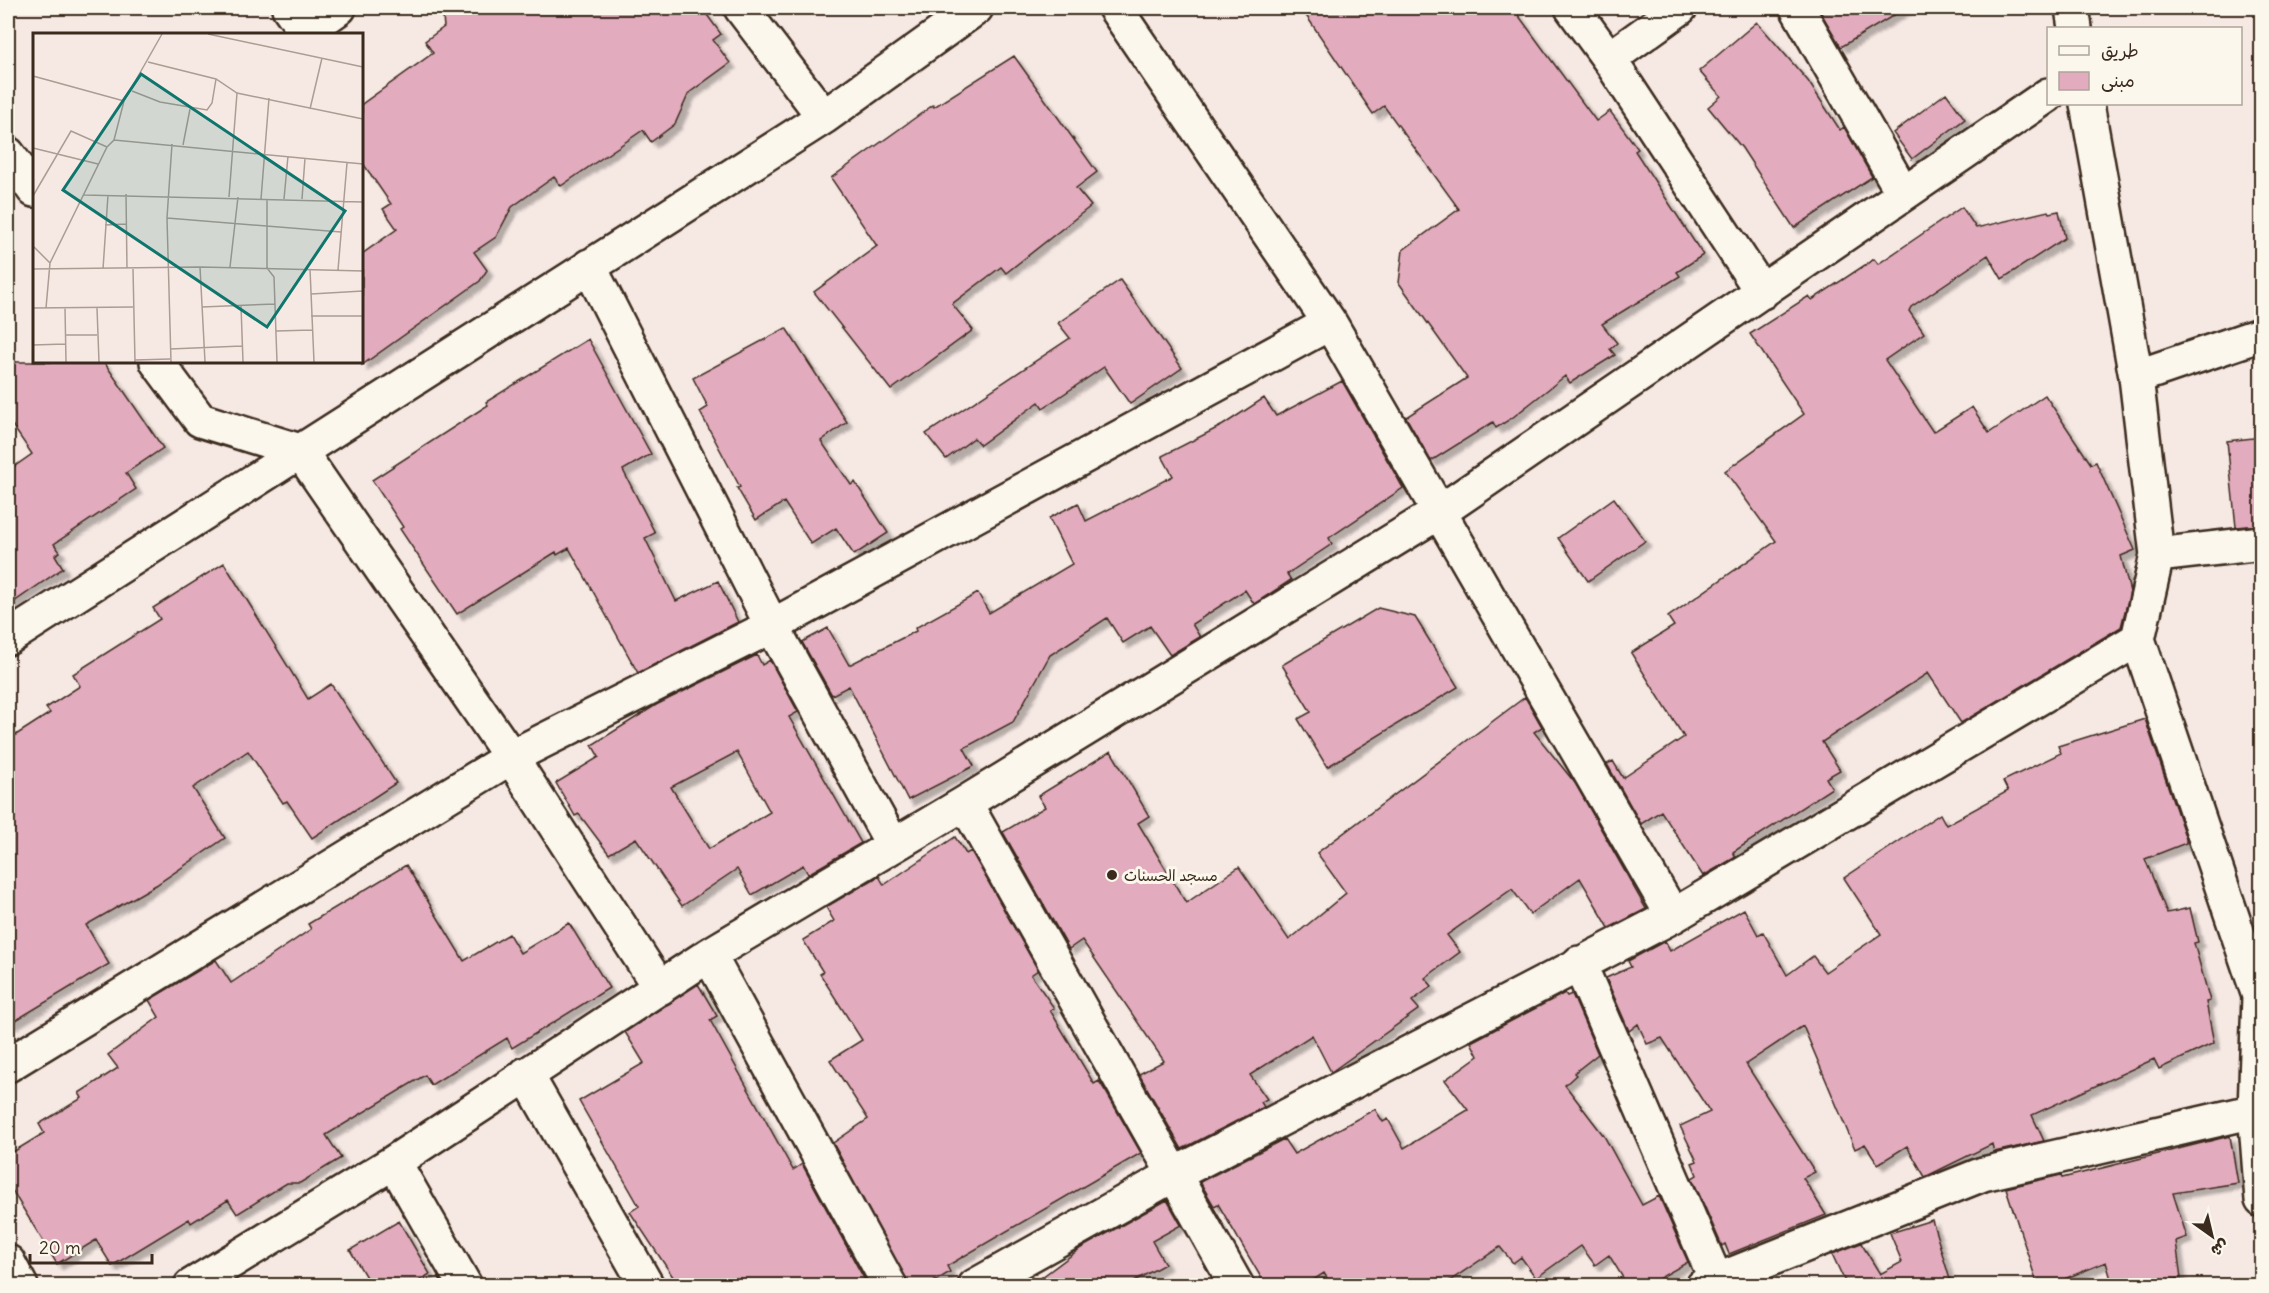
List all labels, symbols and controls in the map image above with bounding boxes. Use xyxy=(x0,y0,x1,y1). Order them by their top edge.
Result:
legend xyxy=(2047,27,2242,105)
inset map xyxy=(33,33,363,363)
text: طريق xyxy=(2101,39,2139,62)
text: مبنى xyxy=(2101,69,2135,92)
place label: مسجد الحسنات xyxy=(1124,866,1218,885)
marker: مسجد الحسنات xyxy=(1105,868,1119,882)
north arrow xyxy=(2182,1206,2242,1266)
scale bar xyxy=(30,1227,152,1265)
text: ش xyxy=(2207,1235,2233,1262)
text: 20 m xyxy=(39,1236,81,1259)

